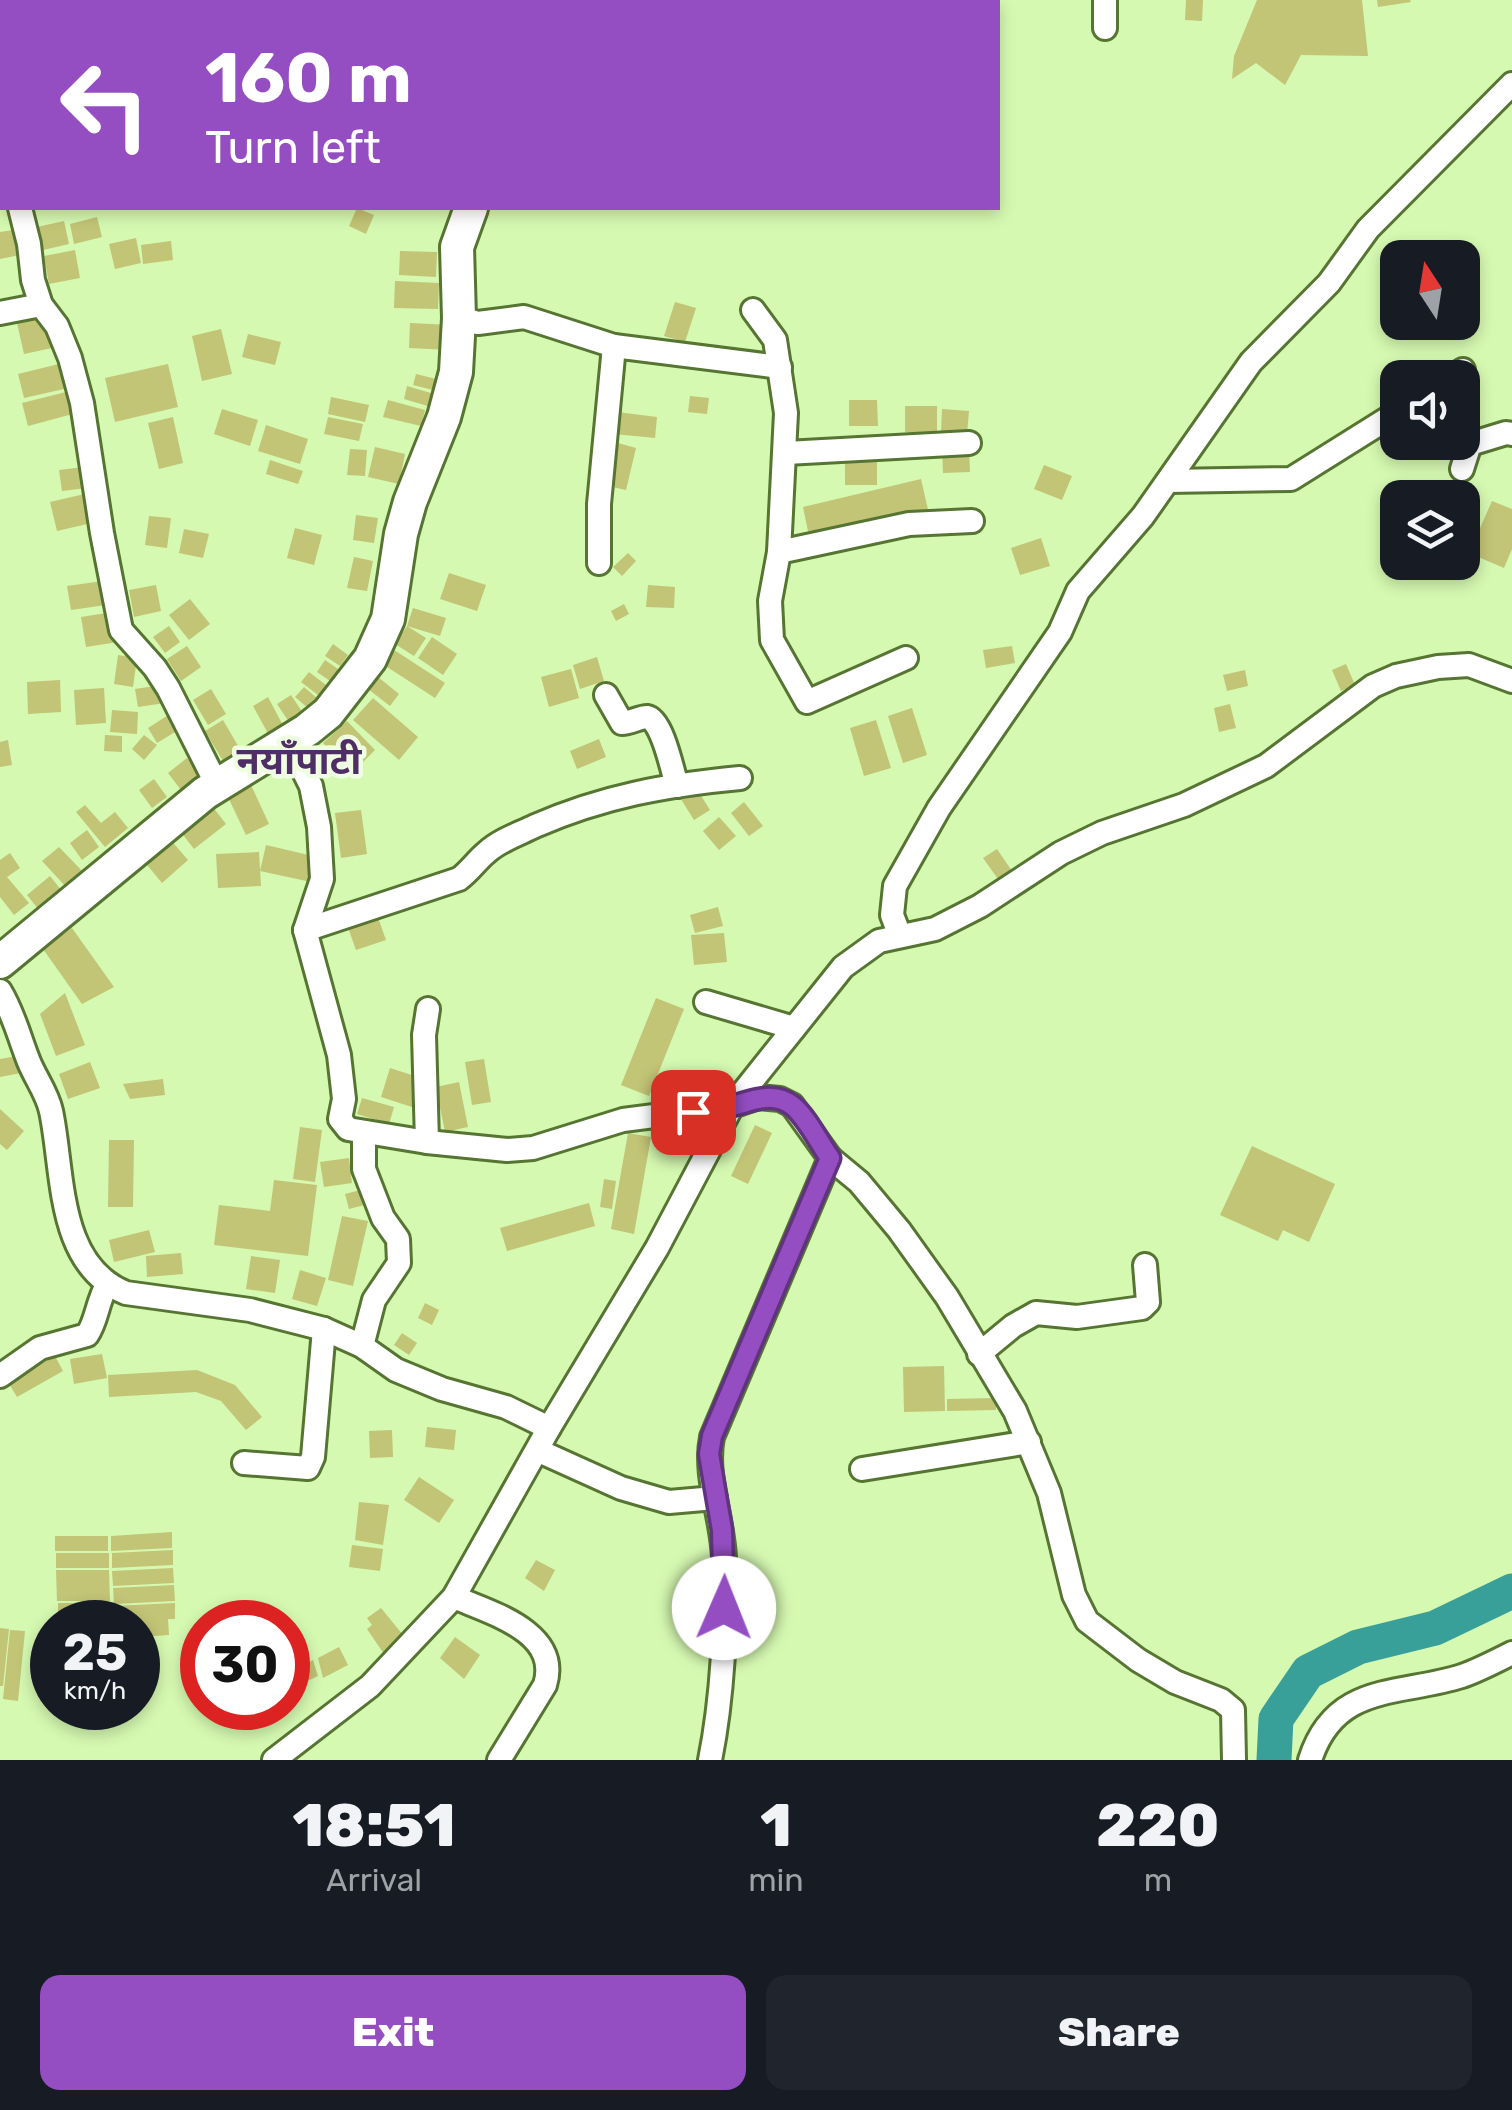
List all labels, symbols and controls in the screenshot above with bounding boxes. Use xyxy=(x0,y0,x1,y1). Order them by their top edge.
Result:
text: 160 m xyxy=(205,37,412,120)
icon: left xyxy=(40,40,170,170)
text: Turn left xyxy=(205,121,381,174)
north arrow xyxy=(1380,240,1480,340)
map controls xyxy=(1380,240,1480,580)
button: sound xyxy=(1380,360,1480,460)
button: layers xyxy=(1380,480,1480,580)
district label: नयाँपाटी xyxy=(237,738,362,784)
pin xyxy=(651,1070,736,1155)
icon: arrive xyxy=(666,1085,721,1140)
position arrow xyxy=(672,1556,776,1660)
speed limit sign: 30 xyxy=(180,1600,310,1730)
text: 25 xyxy=(63,1623,127,1683)
text: km/h xyxy=(64,1676,126,1705)
text: 18:51 xyxy=(293,1790,456,1861)
text: 1 xyxy=(760,1790,792,1861)
text: 220 xyxy=(1096,1790,1219,1861)
text: Arrival xyxy=(326,1861,422,1899)
text: min xyxy=(748,1861,804,1899)
text: m xyxy=(1144,1861,1172,1899)
button: Exit xyxy=(40,1975,746,2090)
button: Share xyxy=(766,1975,1472,2090)

